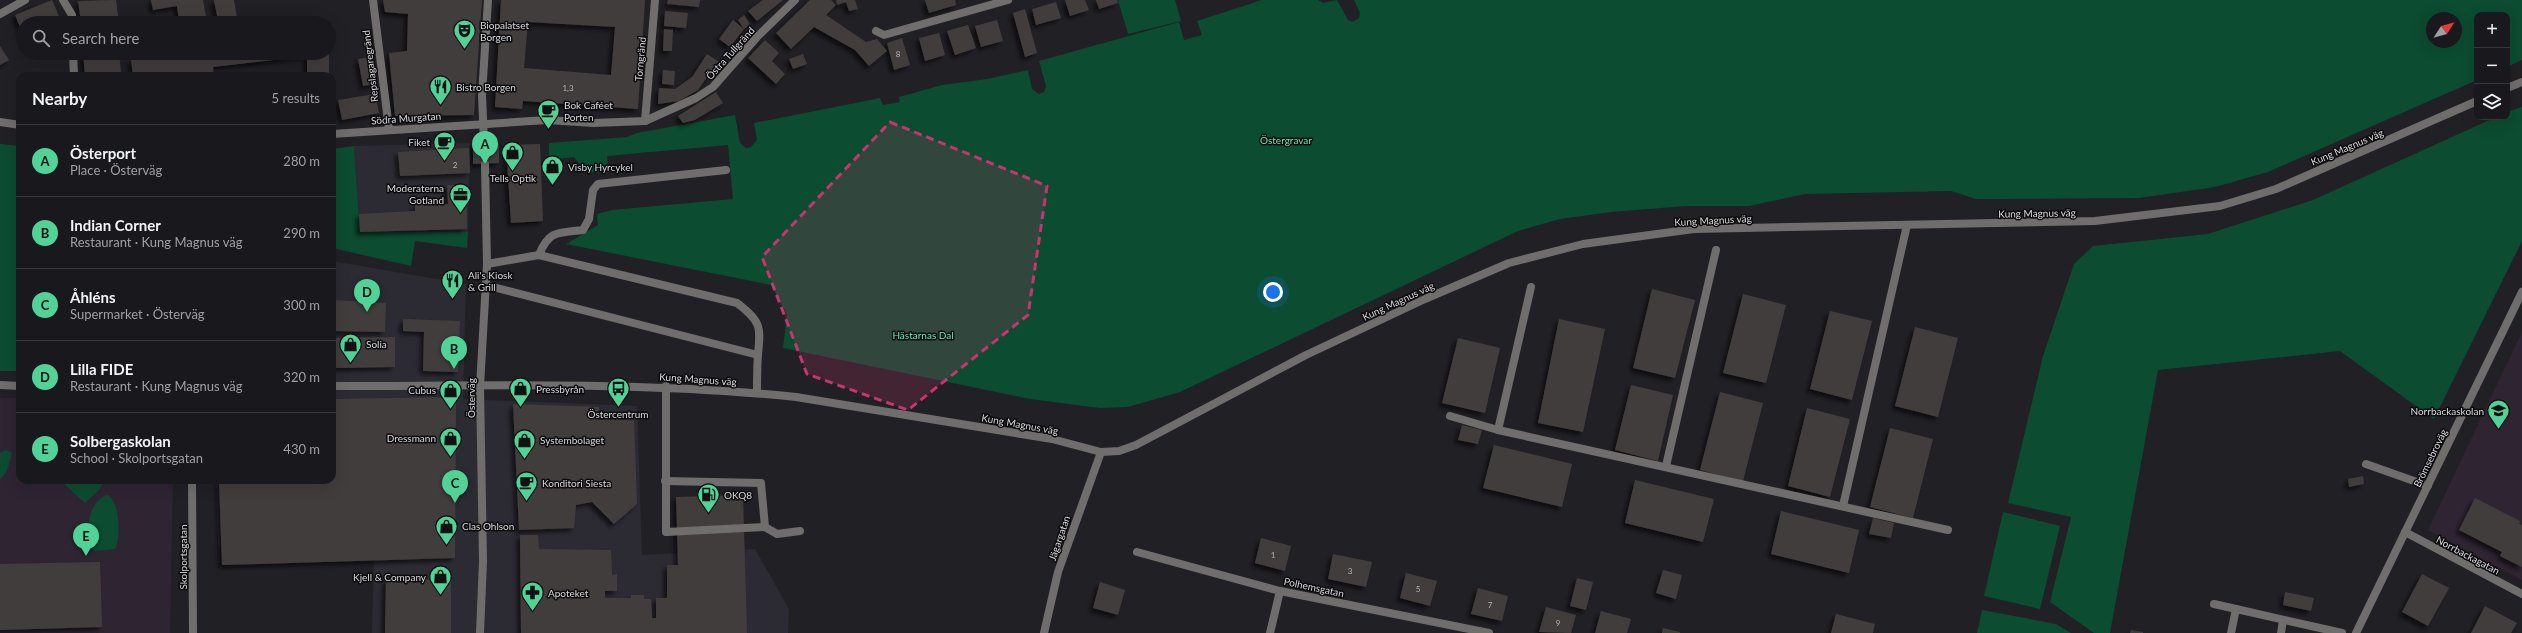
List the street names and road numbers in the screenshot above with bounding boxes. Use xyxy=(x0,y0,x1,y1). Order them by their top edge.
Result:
street label: Östra Tullgränd xyxy=(703,24,757,82)
street label: Repslagaregränd xyxy=(360,29,380,103)
street label: Torngränd xyxy=(632,36,648,82)
street label: Södra Murgatan xyxy=(371,110,441,126)
street label: Kung Magnus väg xyxy=(2309,126,2385,168)
street label: Kung Magnus väg xyxy=(1998,206,2076,220)
street label: Kung Magnus väg xyxy=(1674,212,1752,228)
street label: Kung Magnus väg xyxy=(1360,279,1436,323)
street label: Kung Magnus väg xyxy=(659,370,737,388)
street label: Österväg xyxy=(465,378,477,418)
street label: Kung Magnus väg xyxy=(981,411,1059,437)
street label: Brömsebroväg xyxy=(2411,427,2449,489)
street label: Jägargatan xyxy=(1046,514,1072,562)
street label: Skolportsgatan xyxy=(177,524,189,590)
street label: Norrbackagatan xyxy=(2434,533,2502,577)
street label: Polhemsgatan xyxy=(1283,575,1345,599)

